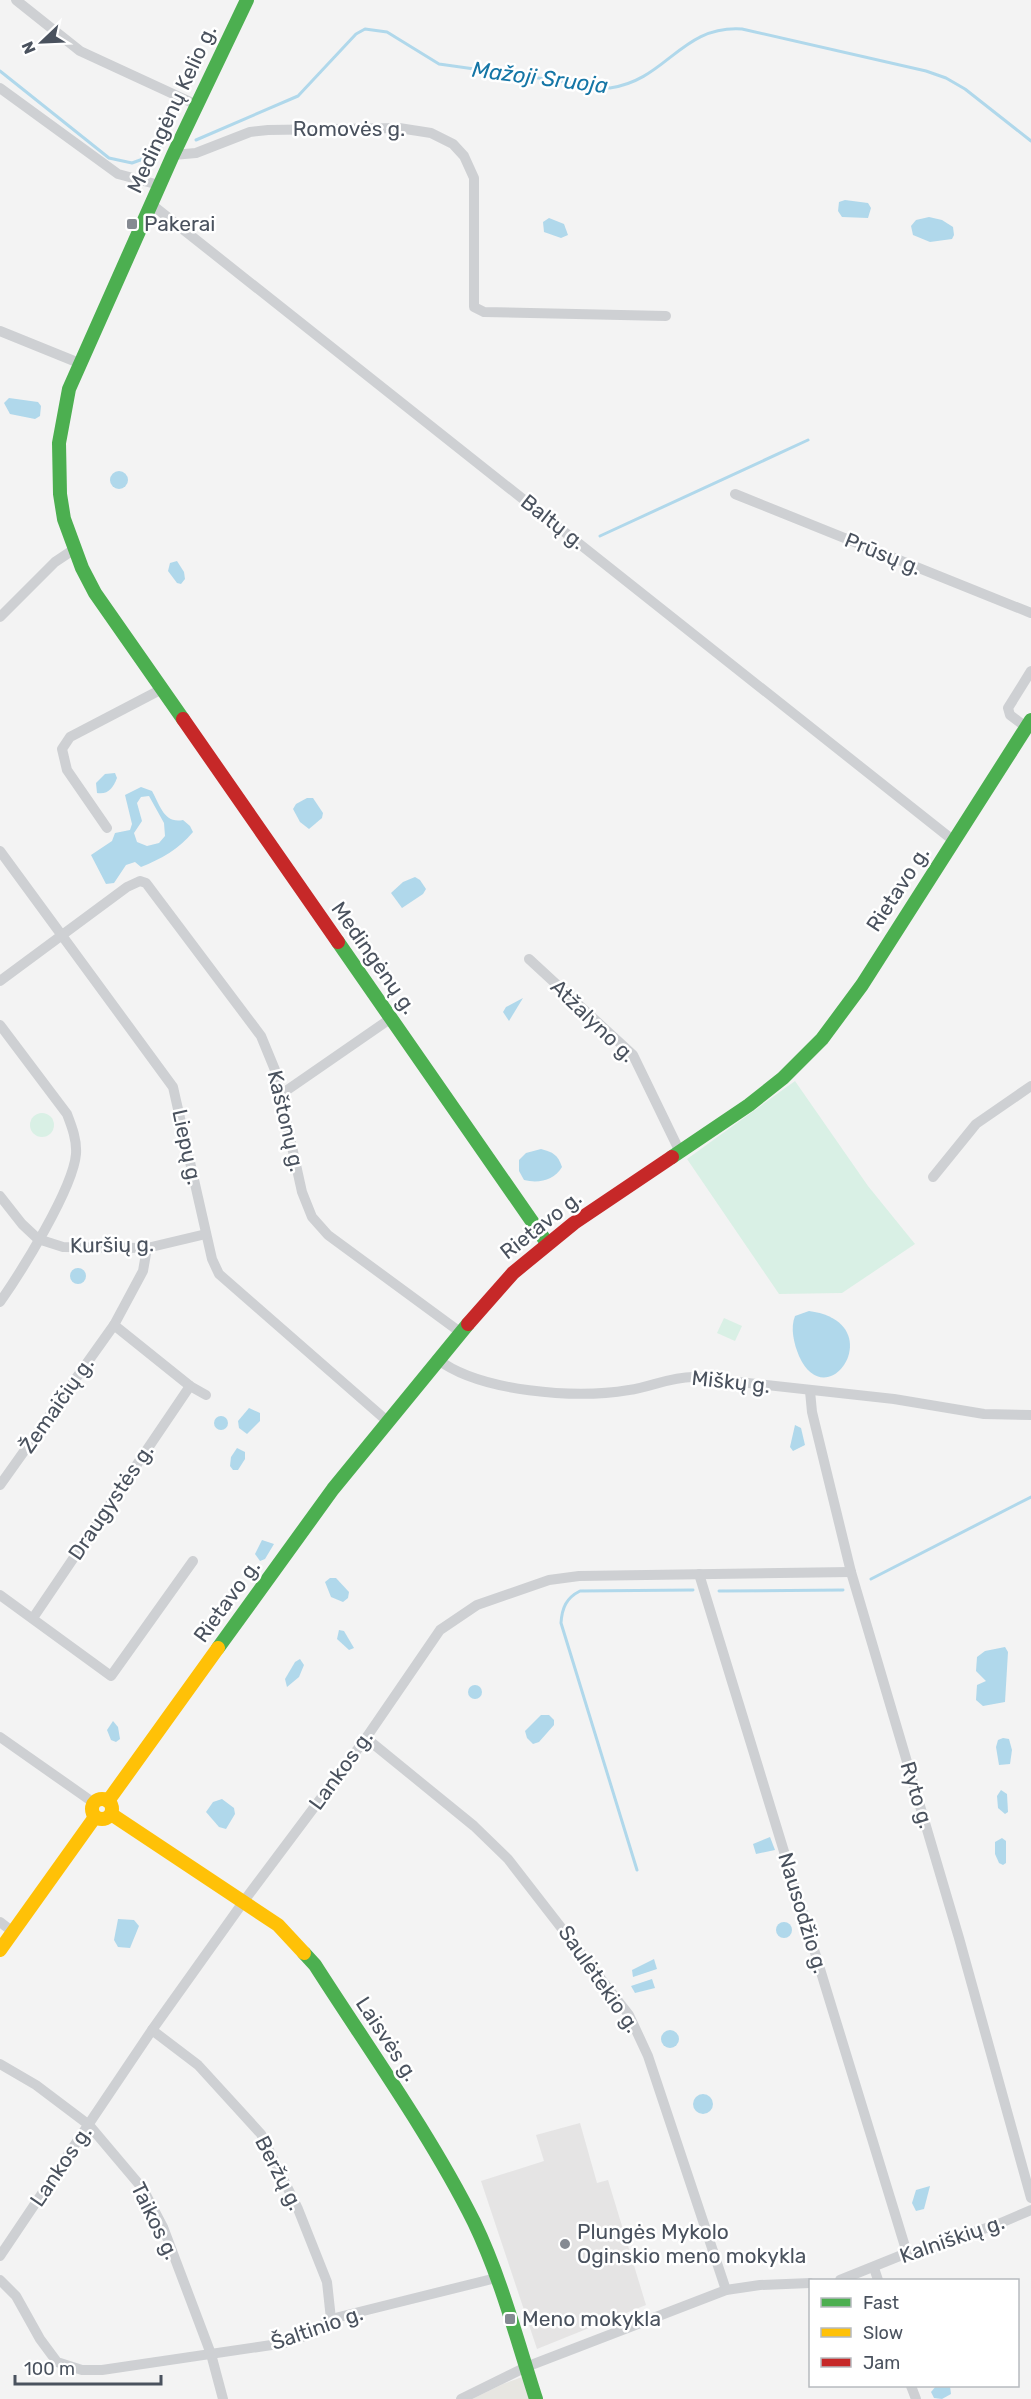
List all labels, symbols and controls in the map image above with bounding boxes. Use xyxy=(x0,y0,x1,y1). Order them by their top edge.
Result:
north arrow xyxy=(12,12,72,72)
street label: Medingėnų Kelio g. xyxy=(122,21,221,197)
text: N xyxy=(18,39,40,57)
water label: Mažoji Sruoja xyxy=(470,56,610,99)
street label: Romovės g. xyxy=(293,116,405,141)
place label: Pakerai xyxy=(144,211,215,236)
marker: Pakerai xyxy=(125,217,139,231)
street label: Baltų g. xyxy=(516,489,590,554)
street label: Prūsų g. xyxy=(841,527,925,580)
street label: Rietavo g. xyxy=(861,841,934,936)
street label: Medingėnų g. xyxy=(326,897,422,1019)
street label: Atžalyno g. xyxy=(546,974,641,1067)
street label: Kaštonų g. xyxy=(263,1068,310,1174)
street label: Liepų g. xyxy=(167,1107,208,1187)
street label: Rietavo g. xyxy=(495,1185,586,1264)
street label: Kuršių g. xyxy=(70,1231,154,1258)
street label: Žemaičių g. xyxy=(14,1352,99,1458)
street label: Miškų g. xyxy=(691,1365,772,1398)
street label: Draugystės g. xyxy=(63,1439,159,1565)
street label: Rietavo g. xyxy=(188,1554,265,1647)
street label: Lankos g. xyxy=(303,1725,378,1814)
street label: Ryto g. xyxy=(895,1758,939,1831)
street label: Nausodžio g. xyxy=(773,1849,834,1976)
street label: Saulėtekio g. xyxy=(553,1920,646,2037)
street label: Laisvės g. xyxy=(351,1992,424,2086)
street label: Lankos g. xyxy=(24,2121,97,2211)
street label: Beržų g. xyxy=(250,2131,309,2214)
street label: Taikos g. xyxy=(126,2178,185,2264)
street label: Kalniškių g. xyxy=(896,2209,1008,2268)
place label: Plungės Mykolo Oginskio meno mokykla xyxy=(577,2219,806,2268)
marker: Plungės Mykolo Oginskio meno mokykla xyxy=(558,2237,572,2251)
legend xyxy=(809,2279,1019,2387)
text: Fast xyxy=(863,2292,899,2314)
street label: Šaltinio g. xyxy=(267,2300,366,2355)
place label: Meno mokykla xyxy=(522,2306,661,2331)
marker: Meno mokykla xyxy=(503,2312,517,2326)
text: Slow xyxy=(863,2322,903,2344)
scale bar xyxy=(15,2348,160,2386)
text: Jam xyxy=(863,2352,900,2374)
text: 100 m xyxy=(24,2358,75,2380)

